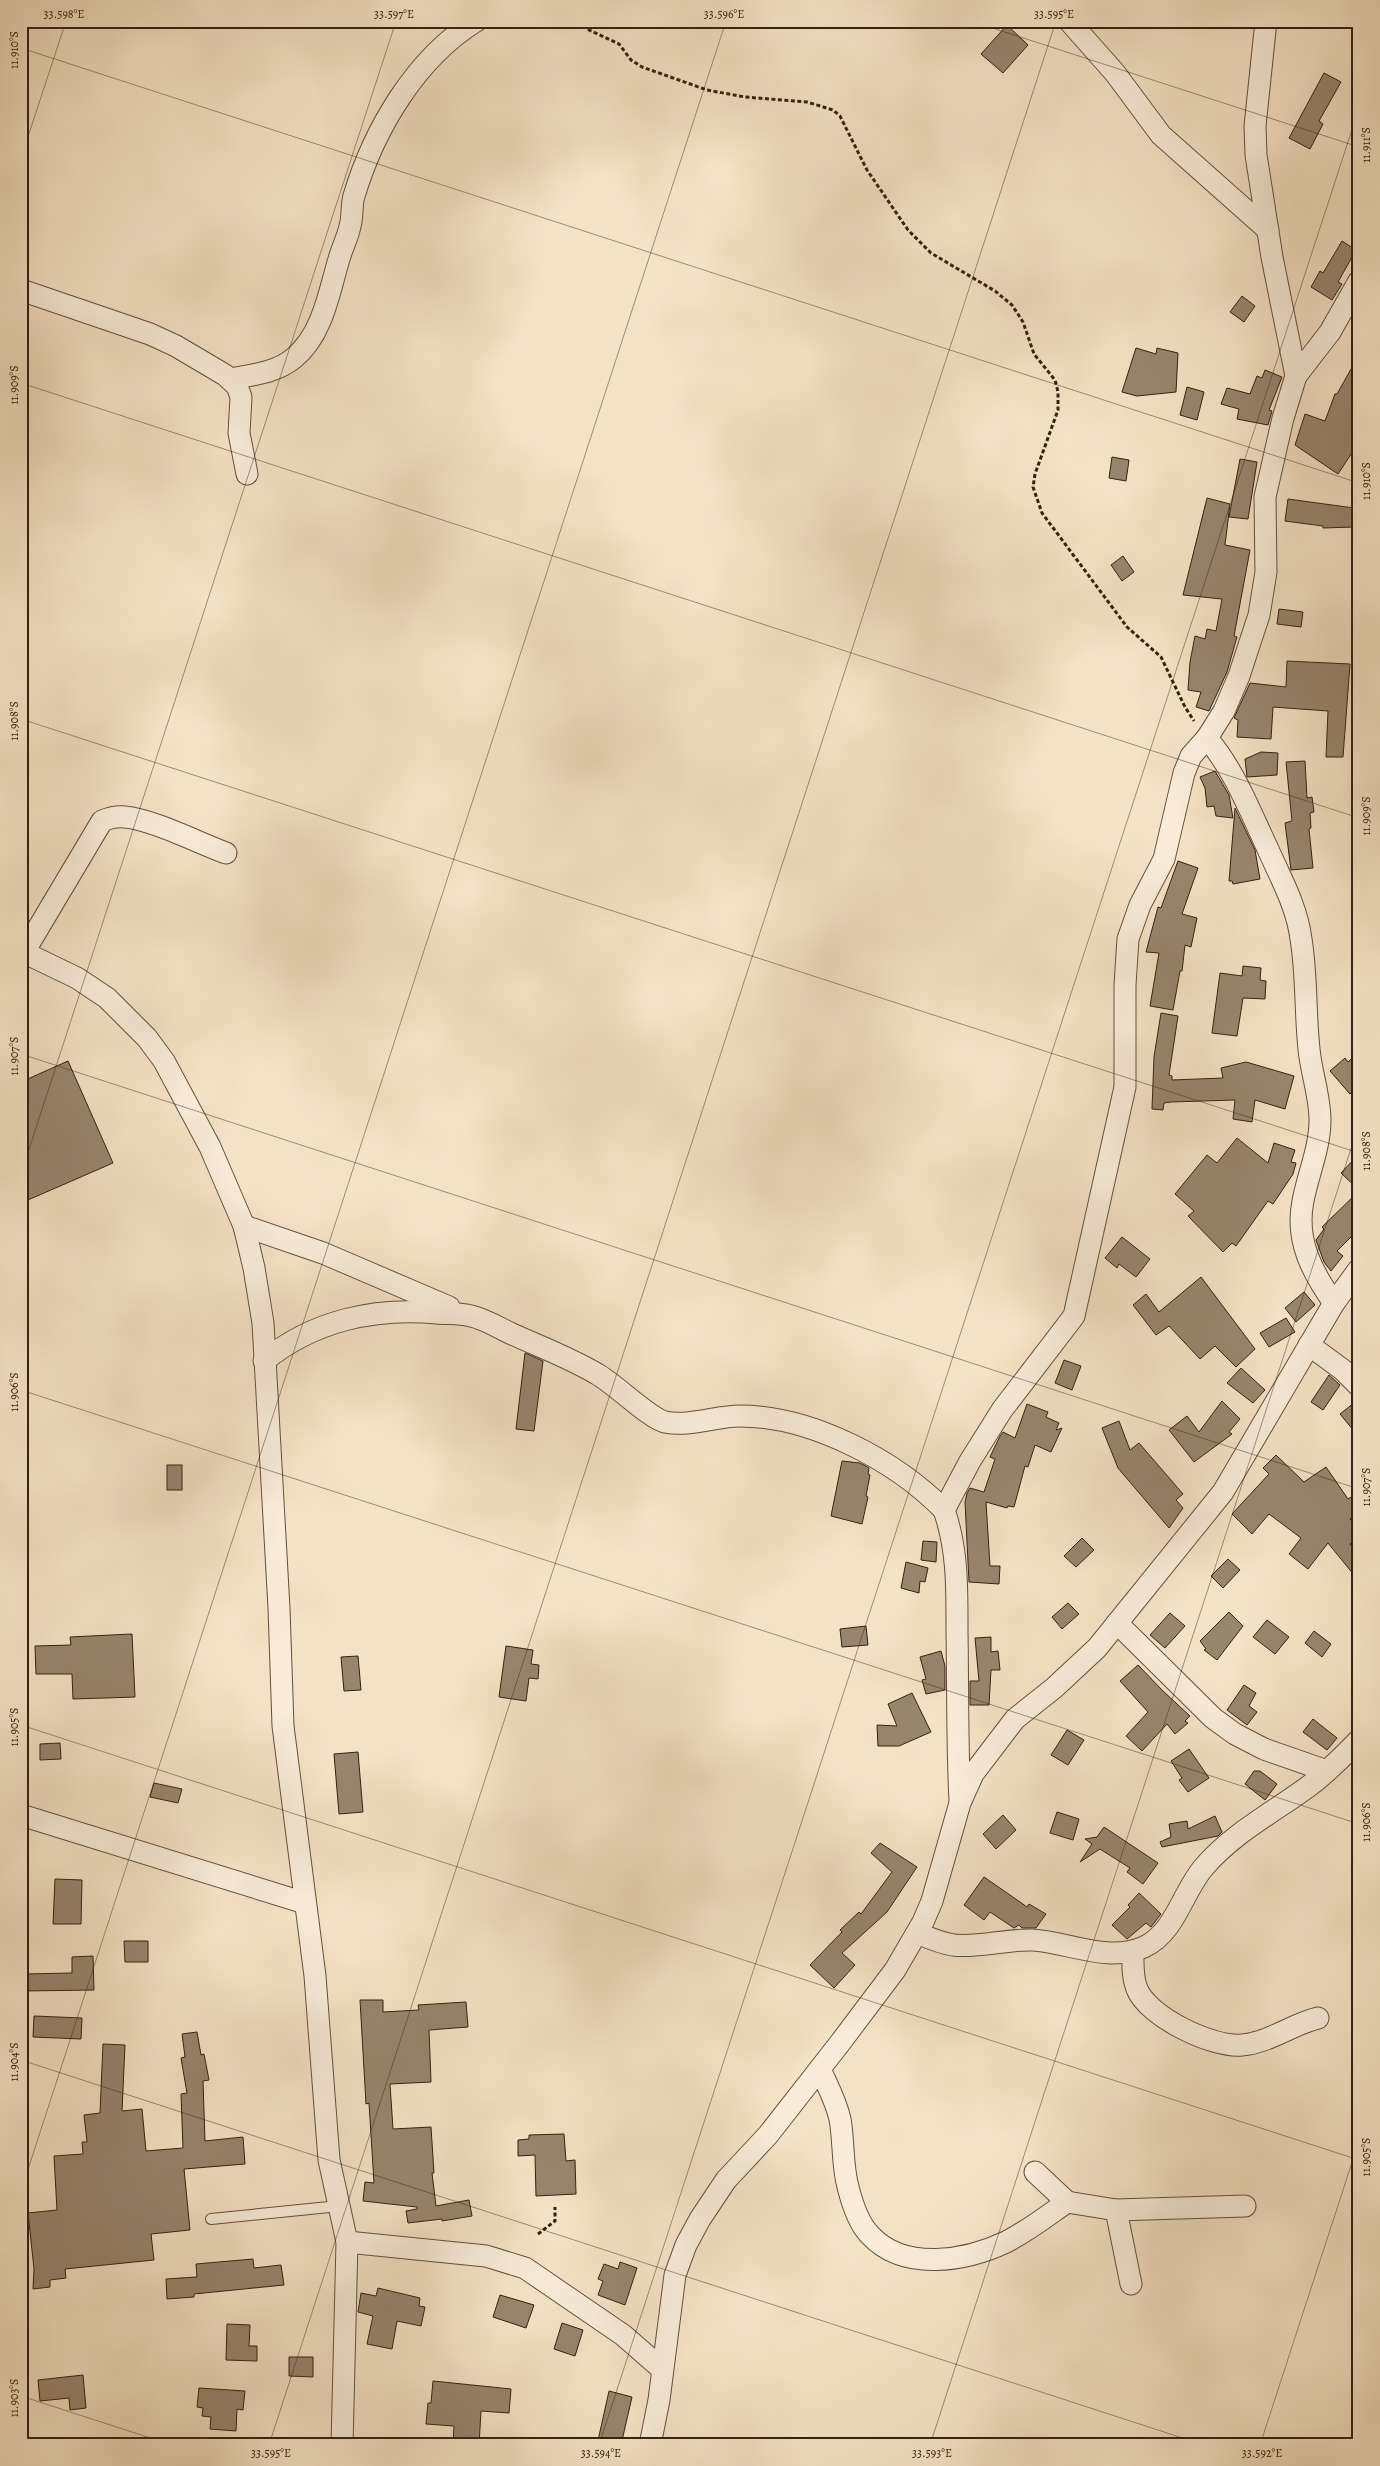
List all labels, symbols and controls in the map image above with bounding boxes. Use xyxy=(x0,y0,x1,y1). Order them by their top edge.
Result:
text: 33.598°E xyxy=(44,6,84,22)
text: 33.597°E xyxy=(374,6,414,22)
text: 33.596°E xyxy=(704,6,744,22)
text: 33.595°E xyxy=(1034,6,1074,22)
text: 11.910°S xyxy=(6,31,22,69)
text: 11.911°S xyxy=(1358,127,1374,163)
text: 11.909°S xyxy=(6,365,22,405)
text: 11.910°S xyxy=(1358,462,1374,500)
text: 11.908°S xyxy=(6,701,22,741)
text: 11.909°S xyxy=(1358,796,1374,836)
text: 11.907°S xyxy=(6,1037,22,1075)
text: 11.908°S xyxy=(1358,1131,1374,1171)
text: 11.906°S xyxy=(6,1372,22,1412)
text: 11.907°S xyxy=(1358,1468,1374,1506)
text: 11.905°S xyxy=(6,1708,22,1746)
text: 11.906°S xyxy=(1358,1802,1374,1842)
text: 11.904°S xyxy=(6,2042,22,2082)
text: 11.905°S xyxy=(1358,2138,1374,2176)
text: 11.903°S xyxy=(6,2379,22,2417)
text: 33.595°E xyxy=(251,2445,291,2461)
text: 33.594°E xyxy=(581,2445,621,2461)
text: 33.593°E xyxy=(912,2445,952,2461)
text: 33.592°E xyxy=(1242,2445,1282,2461)

